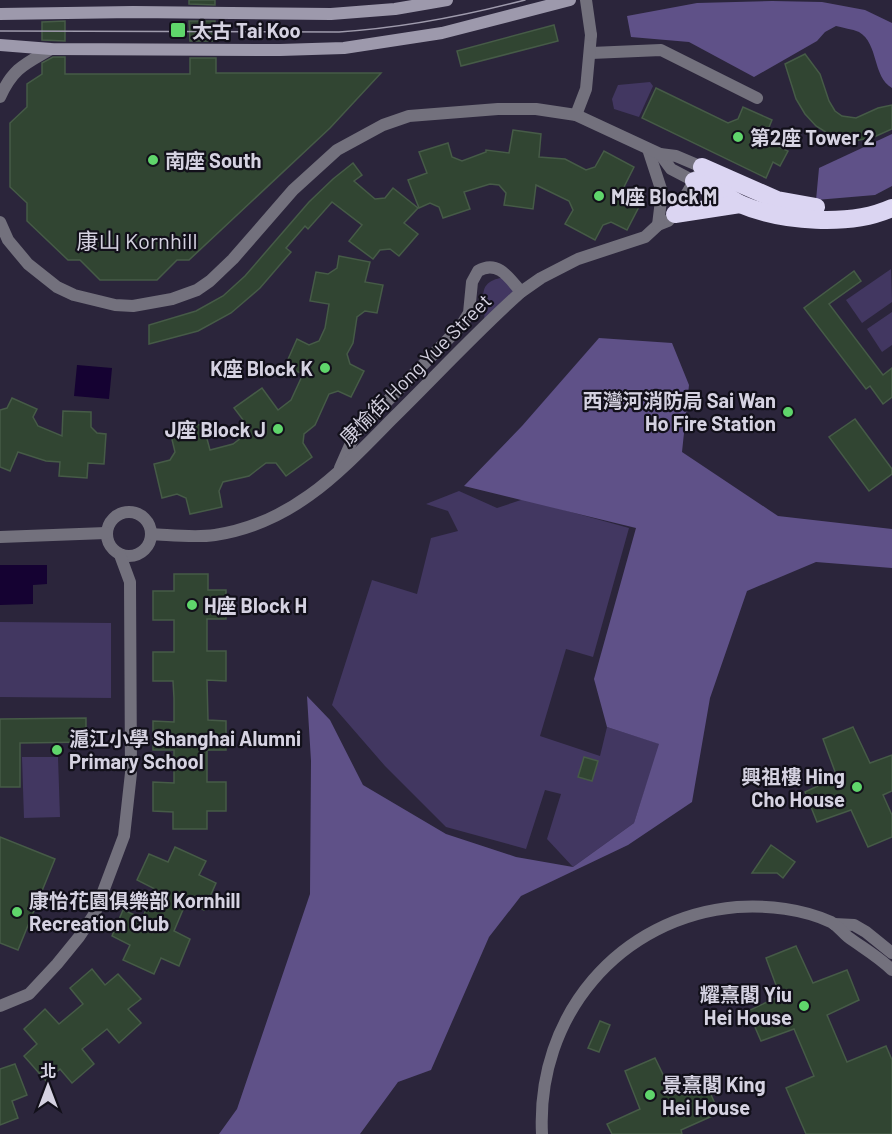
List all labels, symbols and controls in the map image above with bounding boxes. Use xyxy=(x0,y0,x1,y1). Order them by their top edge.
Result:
place label: 太古 Tai Koo xyxy=(192,18,301,42)
marker: 太古 Tai Koo xyxy=(169,21,187,39)
place label: 第2座 Tower 2 xyxy=(750,125,875,149)
marker: 第2座 Tower 2 xyxy=(731,130,745,144)
place label: 南座 South xyxy=(165,148,261,172)
marker: 南座 South xyxy=(146,153,160,167)
place label: M座 Block M xyxy=(611,184,717,208)
marker: M座 Block M xyxy=(592,189,606,203)
district label: 康山 Kornhill xyxy=(77,227,197,253)
street label: 康愉街 Hong Yue Street xyxy=(334,288,496,450)
place label: K座 Block K xyxy=(210,356,313,380)
marker: K座 Block K xyxy=(318,361,332,375)
place label: 西灣河消防局 Sai Wan Ho Fire Station xyxy=(583,388,776,435)
marker: 西灣河消防局 Sai Wan Ho Fire Station xyxy=(781,405,795,419)
place label: J座 Block J xyxy=(165,417,266,441)
marker: J座 Block J xyxy=(271,422,285,436)
place label: H座 Block H xyxy=(204,593,307,617)
marker: H座 Block H xyxy=(185,598,199,612)
place label: 滬江小學 Shanghai Alumni Primary School xyxy=(69,726,301,773)
marker: 滬江小學 Shanghai Alumni Primary School xyxy=(50,743,64,757)
place label: 興祖樓 Hing Cho House xyxy=(741,764,845,811)
marker: 興祖樓 Hing Cho House xyxy=(850,780,864,794)
place label: 康怡花園俱樂部 Kornhill Recreation Club xyxy=(29,888,240,935)
marker: 康怡花園俱樂部 Kornhill Recreation Club xyxy=(10,905,24,919)
place label: 耀熹閣 Yiu Hei House xyxy=(700,982,792,1029)
marker: 耀熹閣 Yiu Hei House xyxy=(797,999,811,1013)
north arrow xyxy=(18,1056,78,1116)
text: 北 xyxy=(40,1061,56,1080)
place label: 景熹閣 King Hei House xyxy=(662,1072,766,1119)
marker: 景熹閣 King Hei House xyxy=(643,1088,657,1102)

